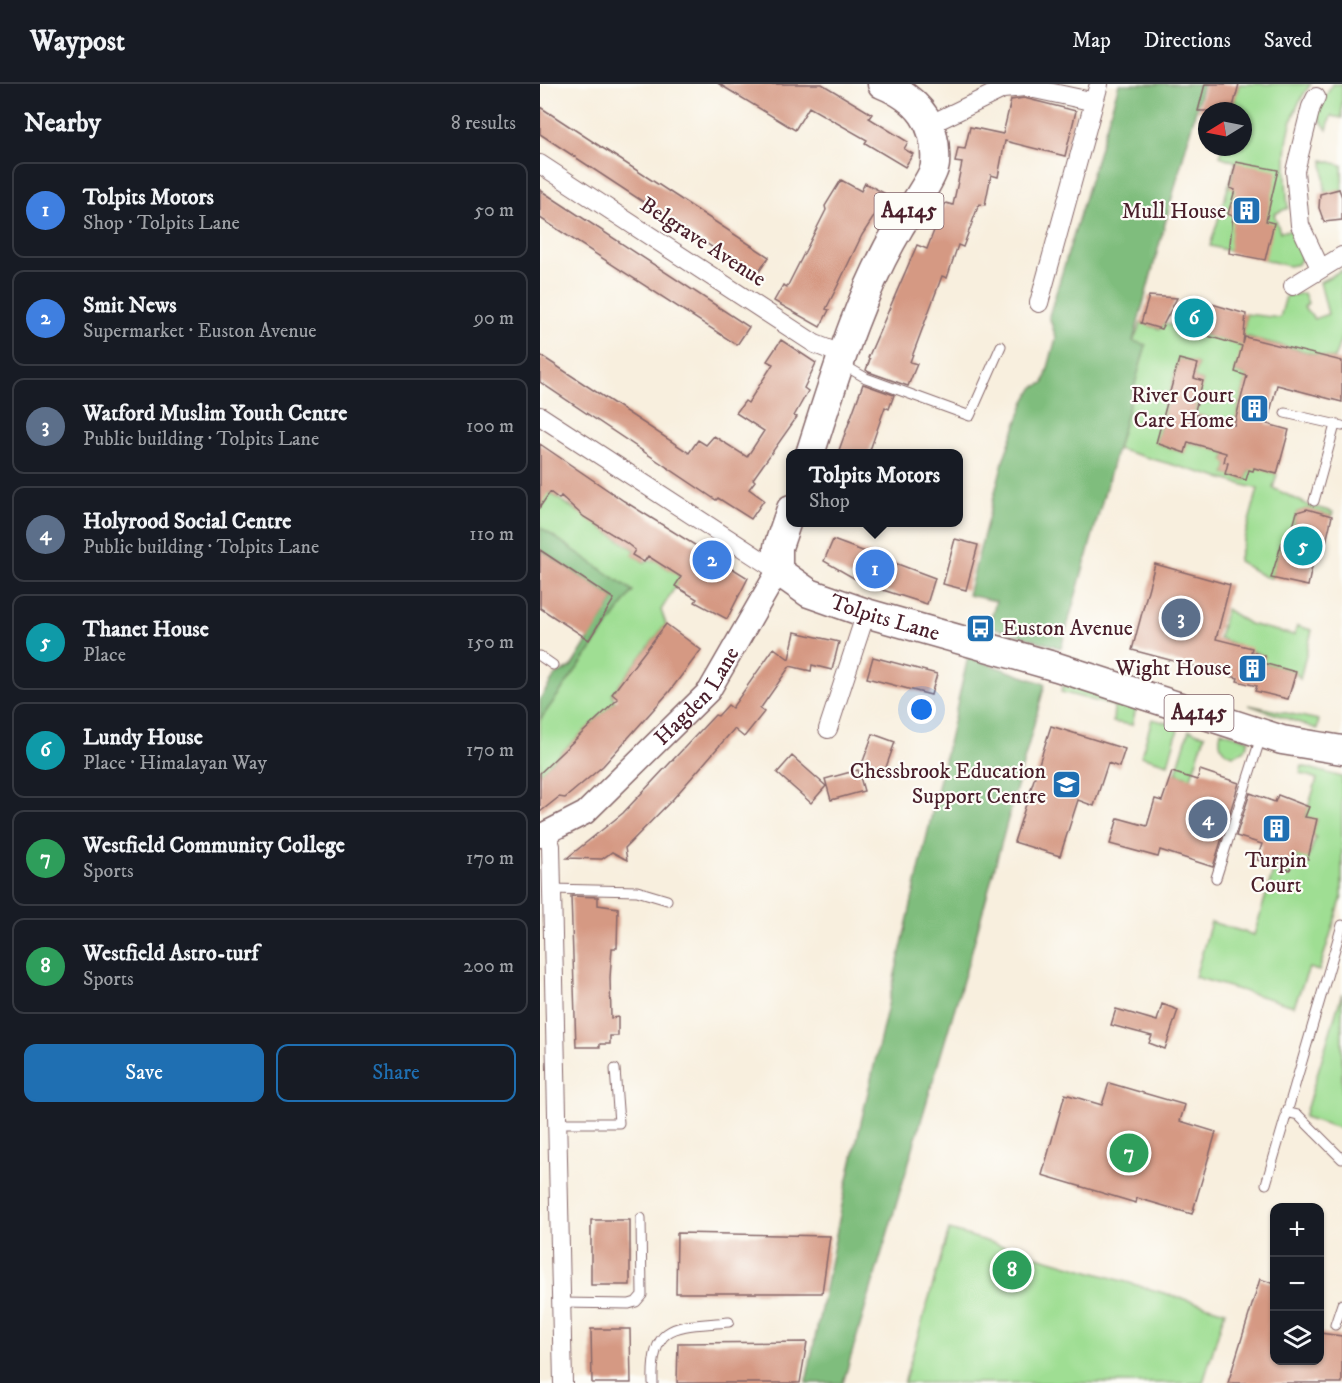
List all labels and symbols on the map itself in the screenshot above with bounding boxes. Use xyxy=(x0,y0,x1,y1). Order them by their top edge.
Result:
north arrow xyxy=(1198,102,1252,156)
street label: Belgrave Avenue xyxy=(635,191,771,293)
road number: A4145 xyxy=(874,193,944,229)
building icon: Mull House xyxy=(1231,195,1263,227)
place label: Mull House xyxy=(1122,198,1226,225)
pin: 6 xyxy=(1174,296,1214,340)
place label: River Court Care Home xyxy=(1131,382,1234,434)
building icon: River Court Care Home xyxy=(1239,392,1271,424)
pin: 5 xyxy=(1284,524,1323,568)
pin: 2 xyxy=(692,538,732,582)
pin: 1 xyxy=(856,546,894,592)
street label: Tolpits Lane xyxy=(826,588,943,647)
pin: 3 xyxy=(1162,596,1200,640)
bus stop icon: Euston Avenue xyxy=(965,612,997,644)
place label: Euston Avenue xyxy=(1002,615,1133,642)
street label: Hagden Lane xyxy=(648,642,745,751)
building icon: Wight House xyxy=(1236,652,1268,684)
place label: Wight House xyxy=(1114,655,1231,682)
your location xyxy=(907,695,936,724)
road number: A4145 xyxy=(1164,695,1234,731)
place label: Chessbrook Education Support Centre xyxy=(850,758,1047,810)
school or university icon: Chessbrook Education Support Centre xyxy=(1051,768,1083,800)
pin: 4 xyxy=(1188,796,1228,842)
building icon: Turpin Court xyxy=(1260,812,1292,844)
place label: Turpin Court xyxy=(1245,847,1308,899)
pin: 7 xyxy=(1110,1130,1148,1176)
pin: 8 xyxy=(992,1248,1032,1292)

